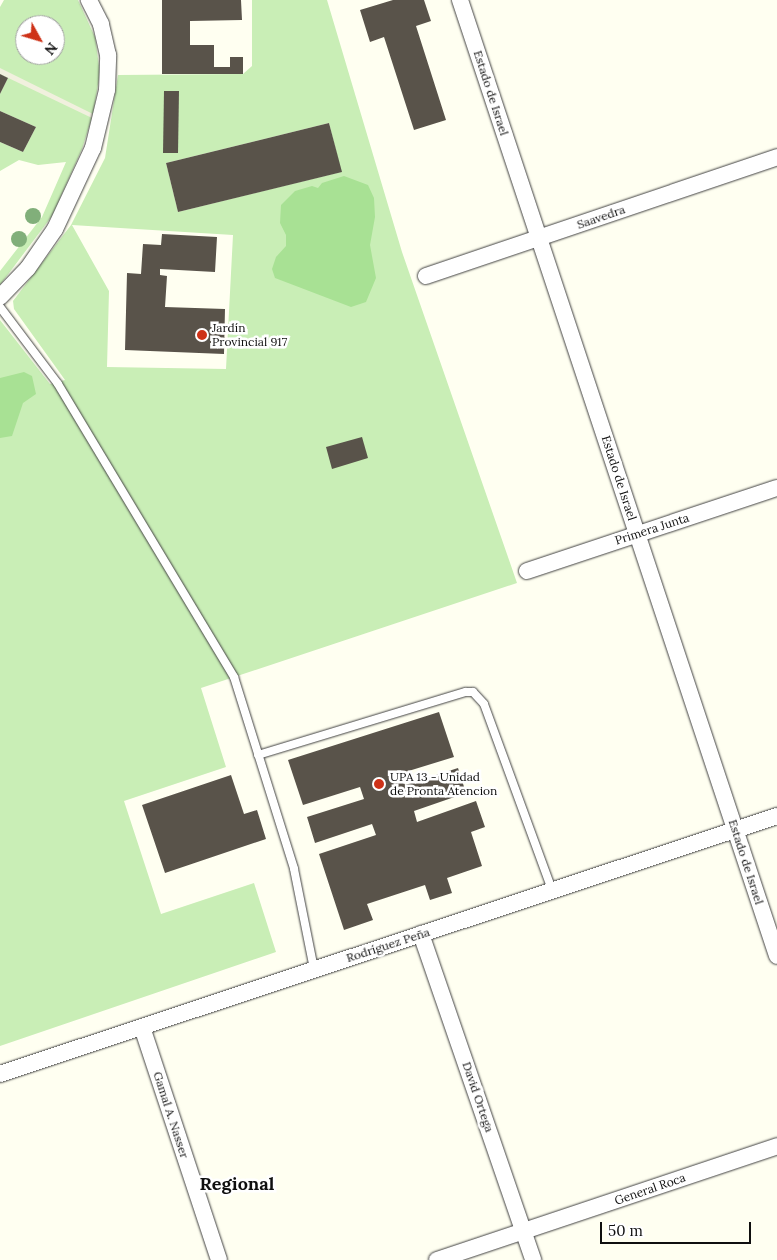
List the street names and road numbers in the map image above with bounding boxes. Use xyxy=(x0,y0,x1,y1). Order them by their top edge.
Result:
street label: Estado de Israel xyxy=(470,49,512,137)
street label: Saavedra xyxy=(575,202,627,232)
street label: Estado de Israel xyxy=(598,434,640,522)
street label: Primera Junta xyxy=(613,510,691,548)
street label: Estado de Israel xyxy=(725,818,767,906)
street label: Rodríguez Peña xyxy=(344,925,432,965)
street label: David Ortega xyxy=(459,1060,497,1134)
street label: Gamal A. Nasser xyxy=(150,1070,192,1160)
street label: General Roca xyxy=(613,1170,687,1208)

